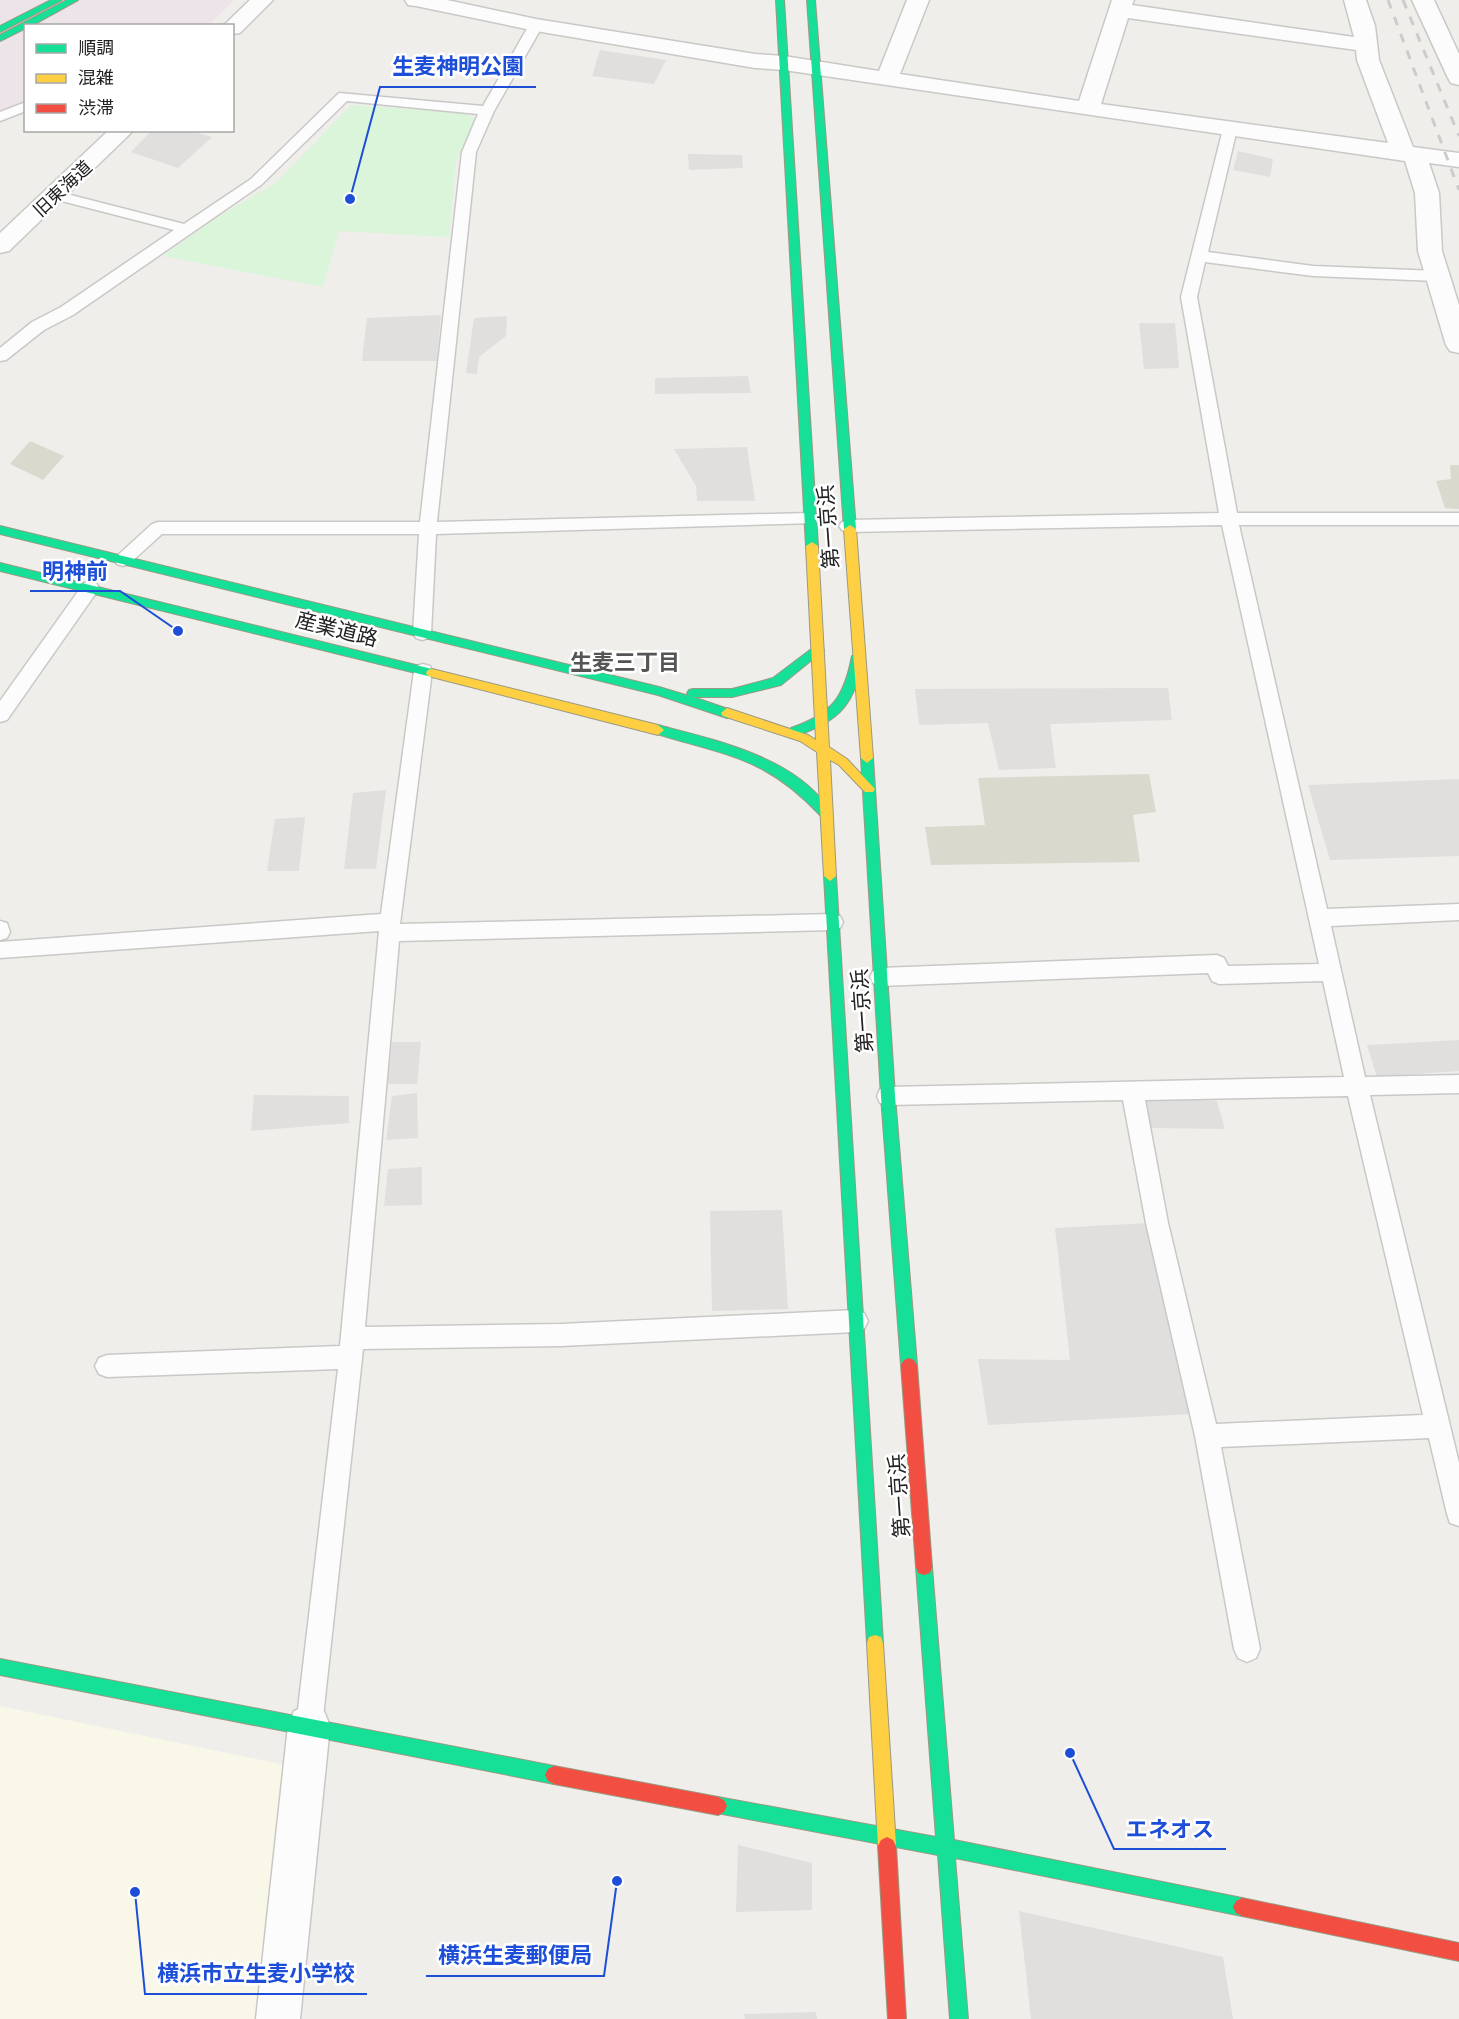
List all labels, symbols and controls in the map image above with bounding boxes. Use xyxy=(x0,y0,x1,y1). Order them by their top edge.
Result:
legend xyxy=(24,24,234,132)
text: 順調 xyxy=(78,36,114,58)
callout: 生麦神明公園 xyxy=(380,47,536,87)
text: 生麦神明公園 xyxy=(392,52,524,78)
text: 混雑 xyxy=(78,66,114,88)
text: 渋滞 xyxy=(78,96,114,118)
street label: 旧東海道 xyxy=(28,155,96,221)
street label: 第一京浜 xyxy=(812,484,842,570)
callout: 明神前 xyxy=(30,551,120,591)
text: 明神前 xyxy=(42,557,108,583)
street label: 産業道路 xyxy=(293,606,381,650)
district label: 生麦三丁目 xyxy=(570,648,680,674)
street label: 第一京浜 xyxy=(846,968,876,1054)
street label: 第一京浜 xyxy=(883,1453,913,1539)
callout: エネオス xyxy=(1114,1809,1226,1849)
text: エネオス xyxy=(1126,1815,1214,1841)
callout: 横浜生麦郵便局 xyxy=(426,1936,604,1976)
text: 横浜生麦郵便局 xyxy=(438,1941,592,1967)
callout: 横浜市立生麦小学校 xyxy=(145,1954,367,1994)
text: 横浜市立生麦小学校 xyxy=(157,1959,355,1985)

